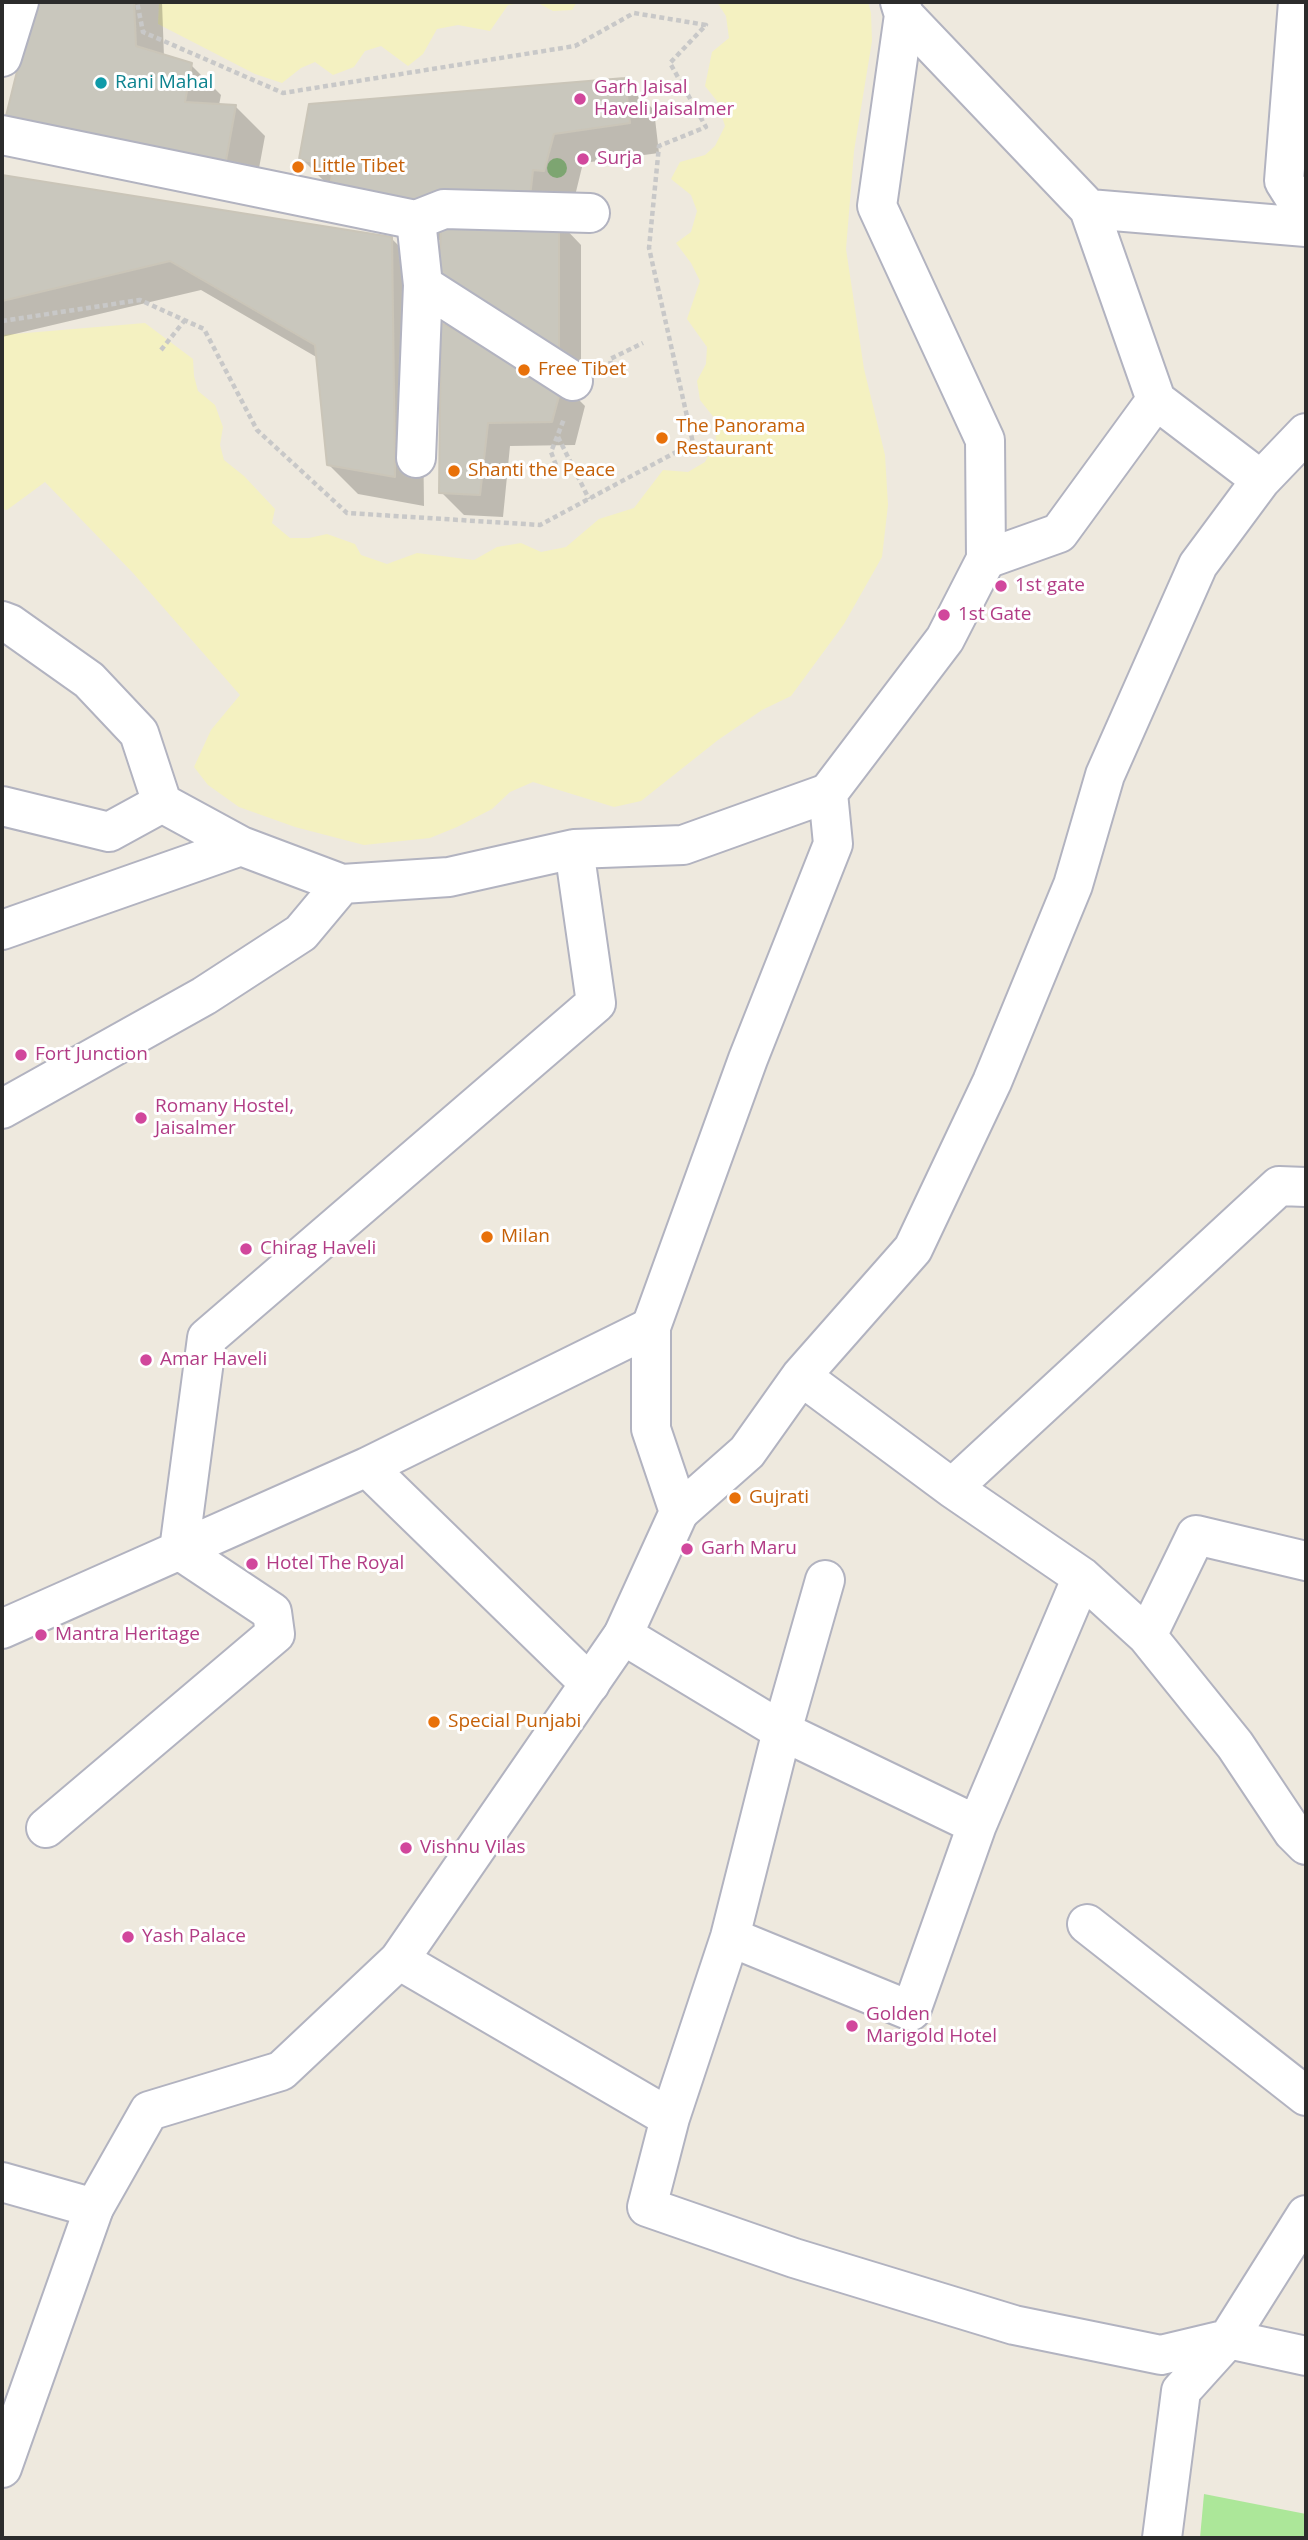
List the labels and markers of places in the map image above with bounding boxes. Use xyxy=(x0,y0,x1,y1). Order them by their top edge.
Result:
place label: Rani Mahal xyxy=(115,72,213,94)
marker: Rani Mahal xyxy=(93,75,109,91)
place label: Garh Jaisal Haveli Jaisalmer xyxy=(594,77,734,121)
marker: Garh Jaisal Haveli Jaisalmer xyxy=(572,91,588,107)
place label: Surja xyxy=(597,148,642,170)
marker: Surja xyxy=(575,151,591,167)
place label: Little Tibet xyxy=(312,156,405,178)
marker: Little Tibet xyxy=(290,159,306,175)
place label: Free Tibet xyxy=(538,359,626,381)
marker: Free Tibet xyxy=(516,362,532,378)
place label: The Panorama Restaurant xyxy=(676,416,805,460)
marker: The Panorama Restaurant xyxy=(654,430,670,446)
place label: Shanti the Peace xyxy=(468,460,615,482)
marker: Shanti the Peace xyxy=(446,463,462,479)
place label: 1st gate xyxy=(1015,575,1085,597)
marker: 1st gate xyxy=(993,578,1009,594)
place label: 1st Gate xyxy=(958,604,1031,626)
marker: 1st Gate xyxy=(936,607,952,623)
place label: Fort Junction xyxy=(35,1044,148,1066)
marker: Fort Junction xyxy=(13,1047,29,1063)
place label: Romany Hostel, Jaisalmer xyxy=(155,1096,294,1140)
marker: Romany Hostel, Jaisalmer xyxy=(133,1110,149,1126)
place label: Milan xyxy=(501,1226,550,1248)
marker: Milan xyxy=(479,1229,495,1245)
place label: Chirag Haveli xyxy=(260,1238,376,1260)
marker: Chirag Haveli xyxy=(238,1241,254,1257)
place label: Amar Haveli xyxy=(160,1349,267,1371)
marker: Amar Haveli xyxy=(138,1352,154,1368)
place label: Gujrati xyxy=(749,1487,809,1509)
marker: Gujrati xyxy=(727,1490,743,1506)
place label: Garh Maru xyxy=(701,1538,797,1560)
marker: Garh Maru xyxy=(679,1541,695,1557)
place label: Hotel The Royal xyxy=(266,1553,404,1575)
marker: Hotel The Royal xyxy=(244,1556,260,1572)
place label: Mantra Heritage xyxy=(55,1624,200,1646)
marker: Mantra Heritage xyxy=(33,1627,49,1643)
place label: Special Punjabi xyxy=(448,1711,581,1733)
marker: Special Punjabi xyxy=(426,1714,442,1730)
place label: Vishnu Vilas xyxy=(420,1837,526,1859)
marker: Vishnu Vilas xyxy=(398,1840,414,1856)
place label: Yash Palace xyxy=(142,1926,246,1948)
marker: Yash Palace xyxy=(120,1929,136,1945)
place label: Golden Marigold Hotel xyxy=(866,2004,997,2048)
marker: Golden Marigold Hotel xyxy=(844,2018,860,2034)

